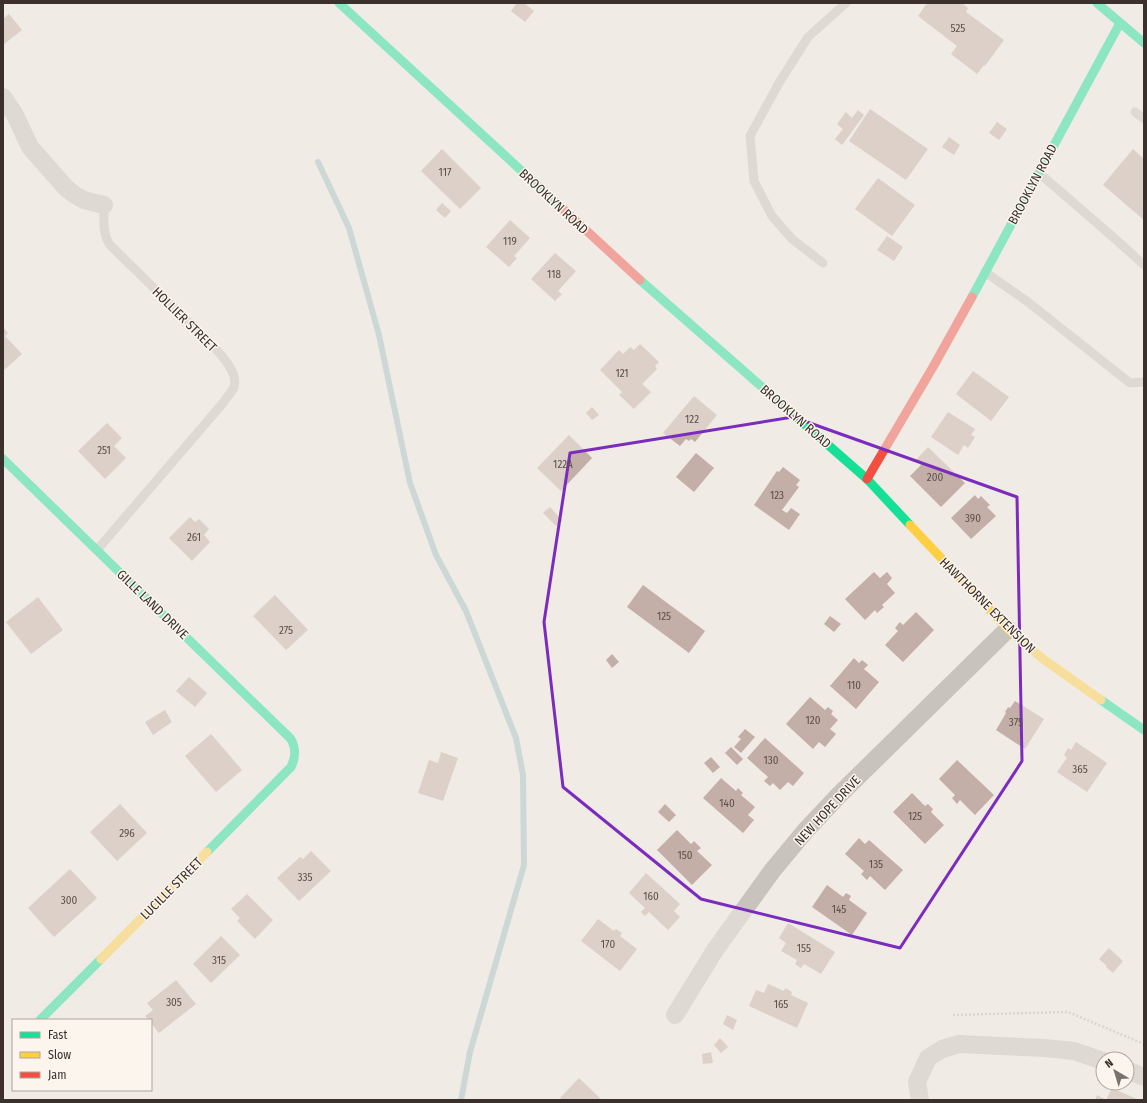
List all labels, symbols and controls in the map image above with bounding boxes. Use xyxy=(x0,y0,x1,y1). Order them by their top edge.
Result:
house number: 525 xyxy=(951,22,965,35)
street label: BROOKLYN ROAD xyxy=(1005,142,1060,227)
house number: 117 xyxy=(439,166,452,179)
street label: BROOKLYN ROAD xyxy=(516,166,591,237)
house number: 119 xyxy=(503,235,517,248)
house number: 118 xyxy=(547,268,561,281)
street label: HOLLIER STREET xyxy=(149,284,220,355)
house number: 121 xyxy=(615,367,629,380)
street label: BROOKLYN ROAD xyxy=(757,382,834,451)
house number: 122 xyxy=(685,413,699,426)
house number: 251 xyxy=(97,444,111,457)
house number: 122A xyxy=(553,458,573,471)
house number: 200 xyxy=(927,471,943,484)
house number: 123 xyxy=(770,489,784,502)
house number: 390 xyxy=(965,512,981,525)
house number: 261 xyxy=(187,531,201,544)
street label: HAWTHORNE EXTENSION xyxy=(937,554,1039,656)
street label: GILLE LAND DRIVE xyxy=(114,567,191,642)
house number: 125 xyxy=(657,610,671,623)
house number: 275 xyxy=(279,624,293,637)
house number: 110 xyxy=(847,679,861,692)
house number: 120 xyxy=(806,714,821,727)
house number: 375 xyxy=(1009,716,1023,729)
house number: 130 xyxy=(764,754,779,767)
house number: 365 xyxy=(1072,763,1088,776)
street label: NEW HOPE DRIVE xyxy=(791,772,863,848)
house number: 140 xyxy=(719,797,735,810)
house number: 125 xyxy=(908,810,922,823)
house number: 296 xyxy=(119,827,135,840)
house number: 150 xyxy=(677,849,693,862)
street label: LUCILLE STREET xyxy=(137,854,205,922)
house number: 135 xyxy=(869,858,883,871)
house number: 335 xyxy=(298,871,312,884)
house number: 160 xyxy=(643,890,659,903)
house number: 300 xyxy=(61,894,77,907)
house number: 145 xyxy=(832,903,846,916)
house number: 170 xyxy=(601,938,615,951)
house number: 155 xyxy=(797,942,811,955)
house number: 315 xyxy=(212,954,226,967)
house number: 305 xyxy=(166,996,182,1009)
house number: 165 xyxy=(774,998,788,1011)
legend xyxy=(12,1019,152,1091)
text: Fast xyxy=(48,1028,67,1042)
text: Slow xyxy=(48,1048,71,1062)
north arrow xyxy=(1095,1051,1135,1091)
text: N xyxy=(1103,1056,1116,1071)
text: Jam xyxy=(48,1068,66,1082)

